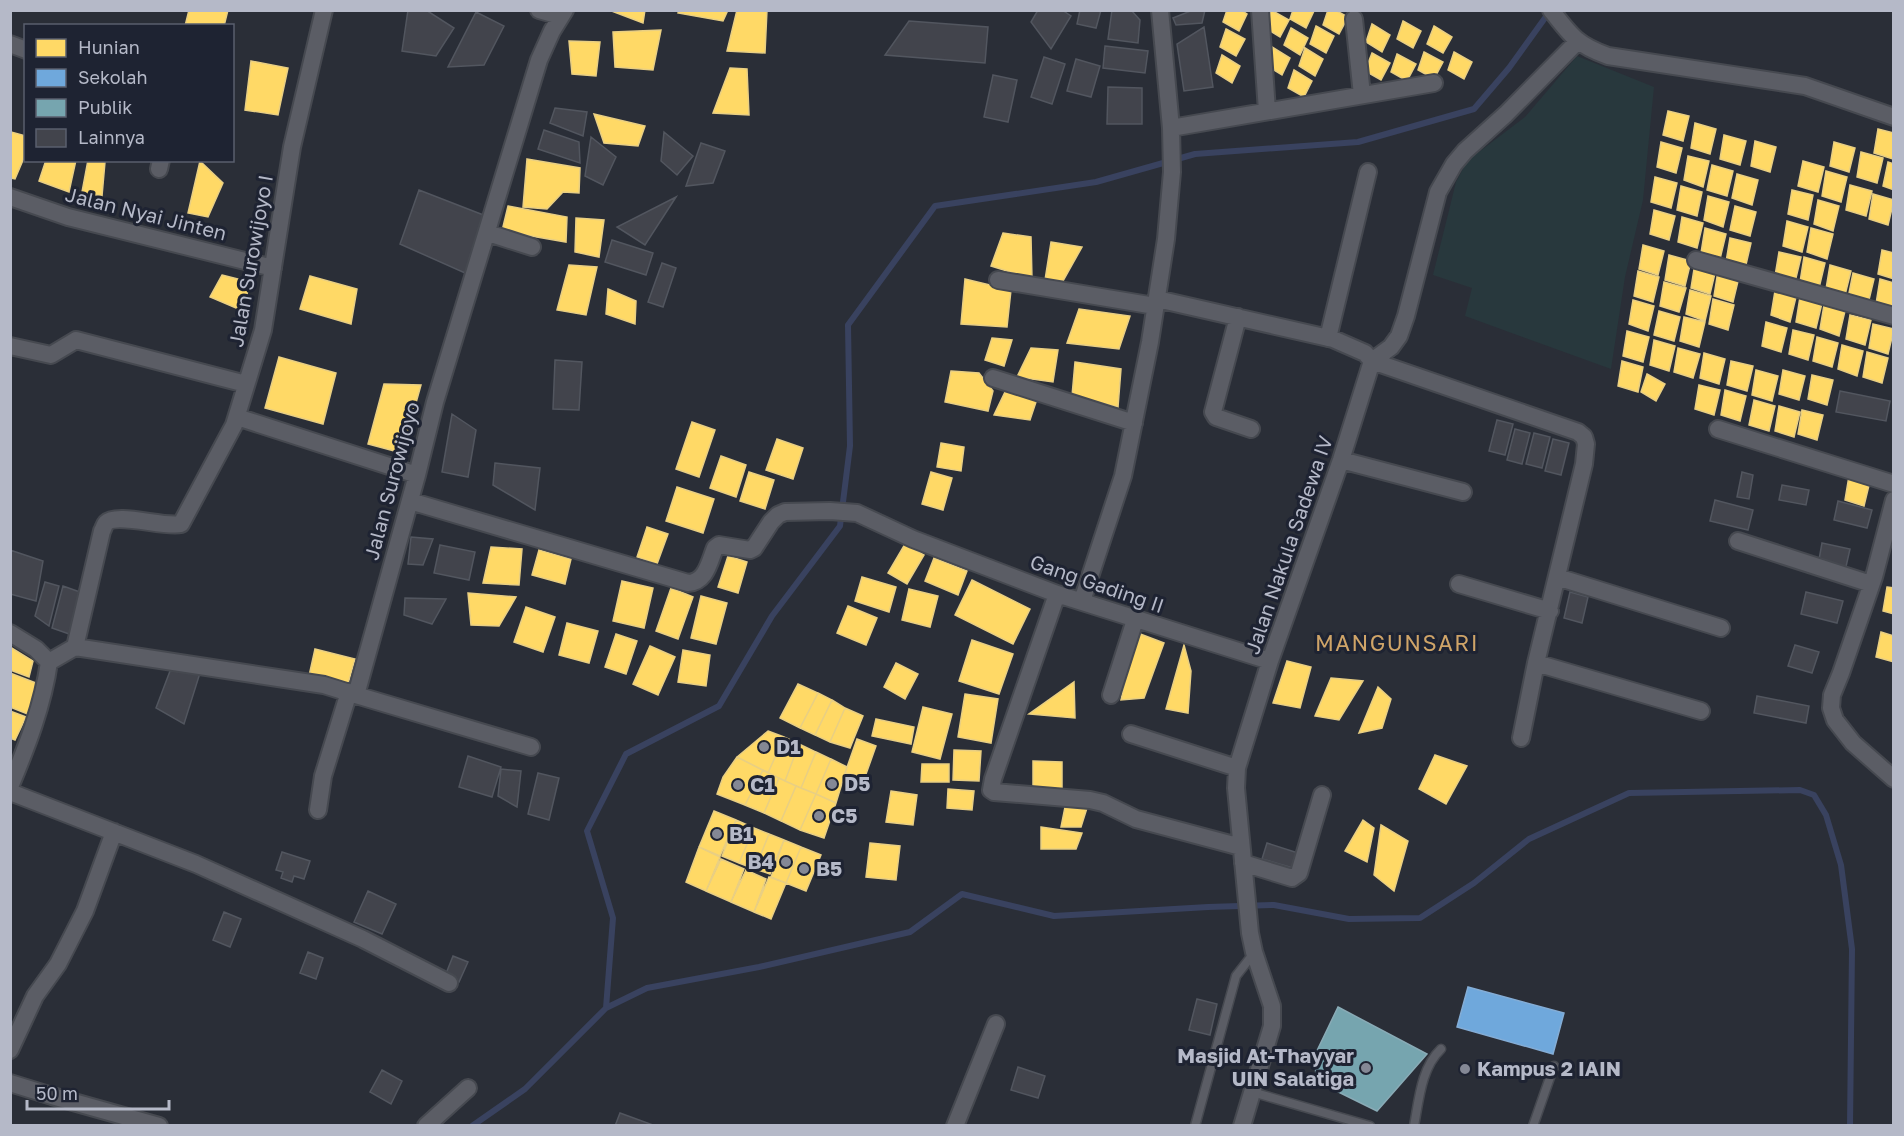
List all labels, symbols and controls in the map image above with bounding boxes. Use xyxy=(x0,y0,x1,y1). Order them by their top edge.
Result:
legend xyxy=(24,24,234,162)
text: Hunian xyxy=(78,36,140,58)
text: Sekolah xyxy=(78,66,148,88)
text: Publik xyxy=(78,96,133,118)
text: Lainnya xyxy=(78,126,145,148)
street label: Jalan Surowijoyo I xyxy=(223,173,277,349)
street label: Jalan Nyai Jinten xyxy=(63,181,229,245)
street label: Jalan Surowijoyo xyxy=(358,399,424,563)
street label: Jalan Nakula Sadewa IV xyxy=(1239,432,1337,657)
street label: Gang Gading II xyxy=(1027,549,1168,617)
district label: MANGUNSARI xyxy=(1315,629,1479,656)
place label: D1 xyxy=(776,734,801,758)
marker: D1 xyxy=(757,740,771,754)
place label: D5 xyxy=(844,771,871,795)
place label: C1 xyxy=(750,772,775,796)
marker: D5 xyxy=(825,777,839,791)
marker: C1 xyxy=(731,778,745,792)
place label: C5 xyxy=(831,803,857,827)
marker: C5 xyxy=(812,809,826,823)
place label: B1 xyxy=(729,821,753,845)
marker: B1 xyxy=(710,827,724,841)
place label: B4 xyxy=(747,849,774,873)
marker: B4 xyxy=(779,855,793,869)
place label: B5 xyxy=(816,856,842,880)
marker: B5 xyxy=(797,862,811,876)
place label: Masjid At-Thayyar UIN Salatiga xyxy=(1177,1043,1354,1090)
place label: Kampus 2 IAIN xyxy=(1477,1056,1621,1080)
marker: Masjid At-Thayyar UIN Salatiga xyxy=(1359,1061,1373,1075)
marker: Kampus 2 IAIN xyxy=(1458,1062,1472,1076)
scale bar xyxy=(27,1073,170,1111)
text: 50 m xyxy=(36,1082,78,1104)

